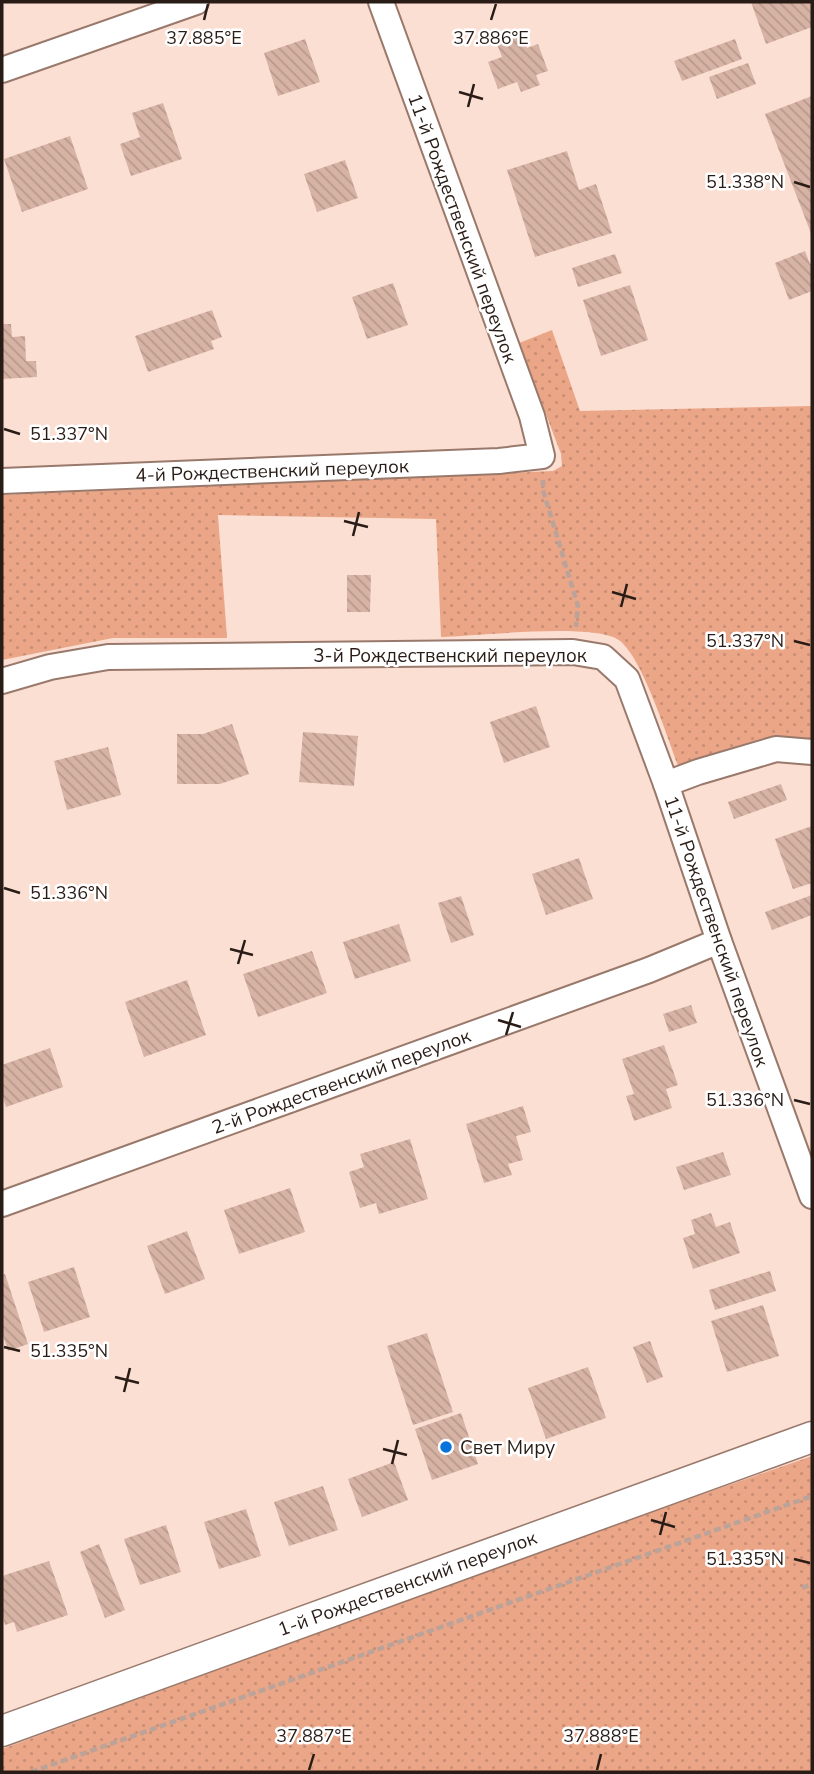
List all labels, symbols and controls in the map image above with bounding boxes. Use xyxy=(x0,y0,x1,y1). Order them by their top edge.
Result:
text: 37.885°E xyxy=(166,26,242,50)
text: 37.886°E xyxy=(453,26,529,50)
street label: 11-й Рождественский переулок xyxy=(401,90,523,367)
text: 51.338°N xyxy=(706,170,784,194)
text: 51.337°N xyxy=(30,422,108,446)
street label: 4-й Рождественский переулок xyxy=(135,453,409,489)
text: 51.337°N xyxy=(706,629,784,653)
street label: 3-й Рождественский переулок xyxy=(313,643,587,669)
street label: 11-й Рождественский переулок xyxy=(657,792,775,1070)
text: 51.336°N xyxy=(30,881,108,905)
street label: 2-й Рождественский переулок xyxy=(208,1023,474,1141)
text: 51.336°N xyxy=(706,1088,784,1112)
text: 51.335°N xyxy=(30,1339,108,1363)
place label: Свет Миру xyxy=(460,1435,555,1461)
marker: Свет Миру xyxy=(438,1439,454,1455)
street label: 1-й Рождественский переулок xyxy=(274,1525,540,1643)
text: 51.335°N xyxy=(706,1547,784,1571)
text: 37.887°E xyxy=(276,1724,352,1748)
text: 37.888°E xyxy=(563,1724,639,1748)

